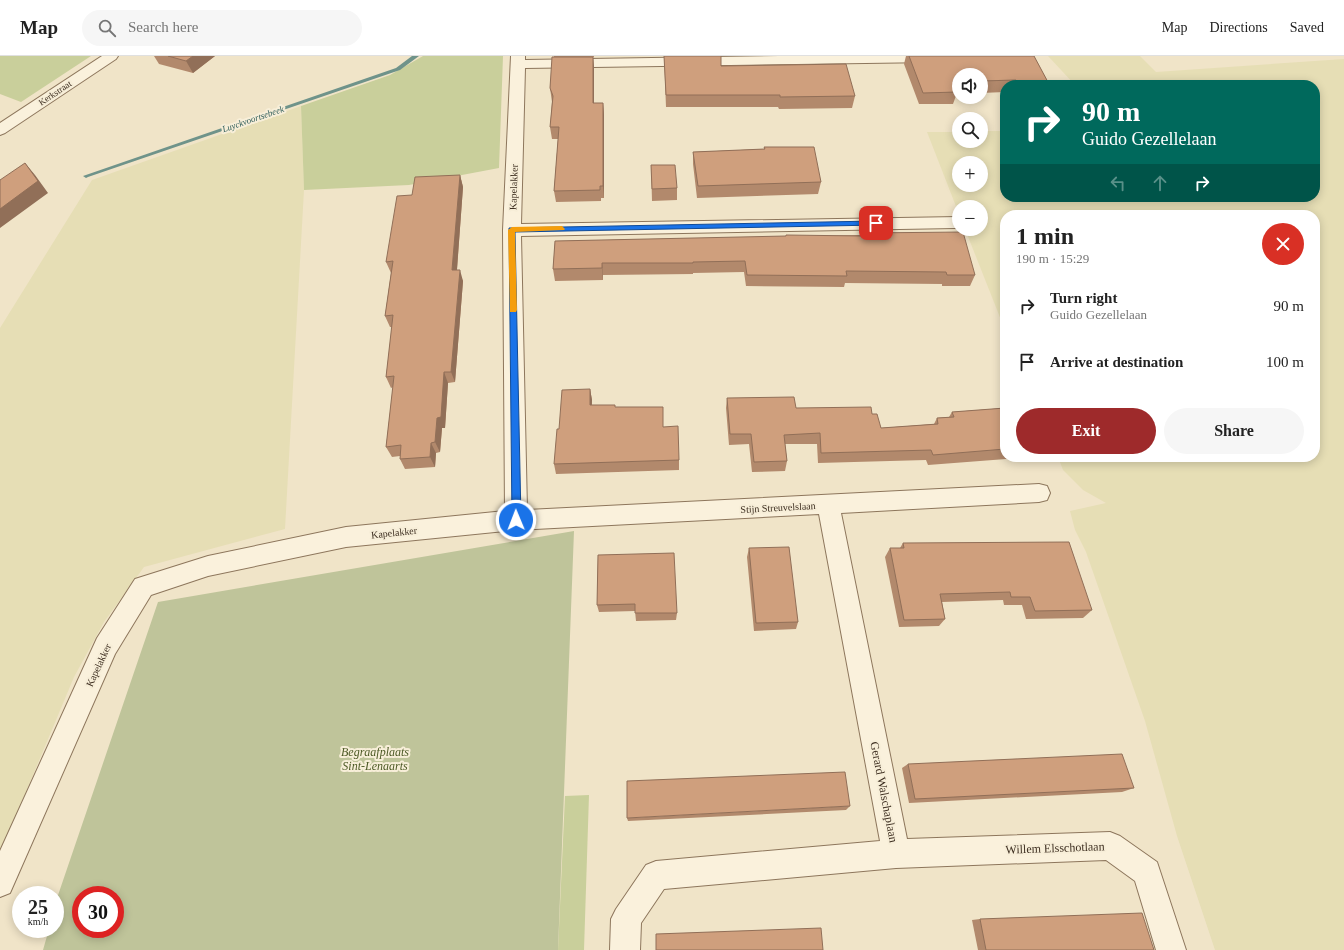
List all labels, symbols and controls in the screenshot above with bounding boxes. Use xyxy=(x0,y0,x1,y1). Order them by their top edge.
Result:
search box xyxy=(82,10,362,46)
text: Map xyxy=(20,17,58,38)
icon: search xyxy=(96,17,118,39)
text: Search here xyxy=(128,19,198,35)
text: Map xyxy=(1162,20,1187,35)
text: Directions xyxy=(1209,20,1268,35)
text: Saved xyxy=(1290,20,1324,35)
map controls xyxy=(952,68,988,236)
button: sound xyxy=(952,68,988,104)
street label: Kerkstraat xyxy=(37,78,74,108)
icon: right xyxy=(1016,96,1068,148)
text: 90 m xyxy=(1082,96,1140,127)
water label: Luyckvoortsebeek xyxy=(220,103,286,135)
button: search xyxy=(952,112,988,148)
text: Guido Gezellelaan xyxy=(1082,129,1216,149)
button: + xyxy=(952,156,988,192)
street label: Kapelakker xyxy=(507,163,520,210)
icon: left xyxy=(1107,172,1129,194)
icon: ahead xyxy=(1149,172,1171,194)
icon: right xyxy=(1191,172,1213,194)
button: − xyxy=(952,200,988,236)
pin xyxy=(859,206,893,240)
icon: arrive xyxy=(865,212,887,234)
text: 1 min xyxy=(1016,223,1074,249)
button: close xyxy=(1262,223,1304,265)
text: 190 m · 15:29 xyxy=(1016,251,1089,266)
text: Turn right xyxy=(1050,290,1117,306)
icon: right xyxy=(1016,295,1038,317)
text: 90 m xyxy=(1274,298,1304,314)
text: Guido Gezellelaan xyxy=(1050,307,1147,322)
icon: arrive xyxy=(1016,351,1038,373)
text: Arrive at destination xyxy=(1050,354,1183,370)
text: 100 m xyxy=(1266,354,1304,370)
button: Exit xyxy=(1016,408,1156,454)
button: Share xyxy=(1164,408,1304,454)
position arrow xyxy=(495,499,537,541)
street label: Stijn Streuvelslaan xyxy=(740,500,816,515)
street label: Kapelakker xyxy=(371,525,418,540)
street label: Kapelakker xyxy=(84,641,113,688)
street label: Gerard Walschaplaan xyxy=(867,740,901,844)
park label: Begraafplaats Sint-Lenaarts xyxy=(341,745,409,773)
street label: Willem Elsschotlaan xyxy=(1005,839,1105,857)
speed limit sign: 30 xyxy=(72,886,124,938)
text: 25 xyxy=(28,896,48,918)
text: km/h xyxy=(28,916,48,927)

